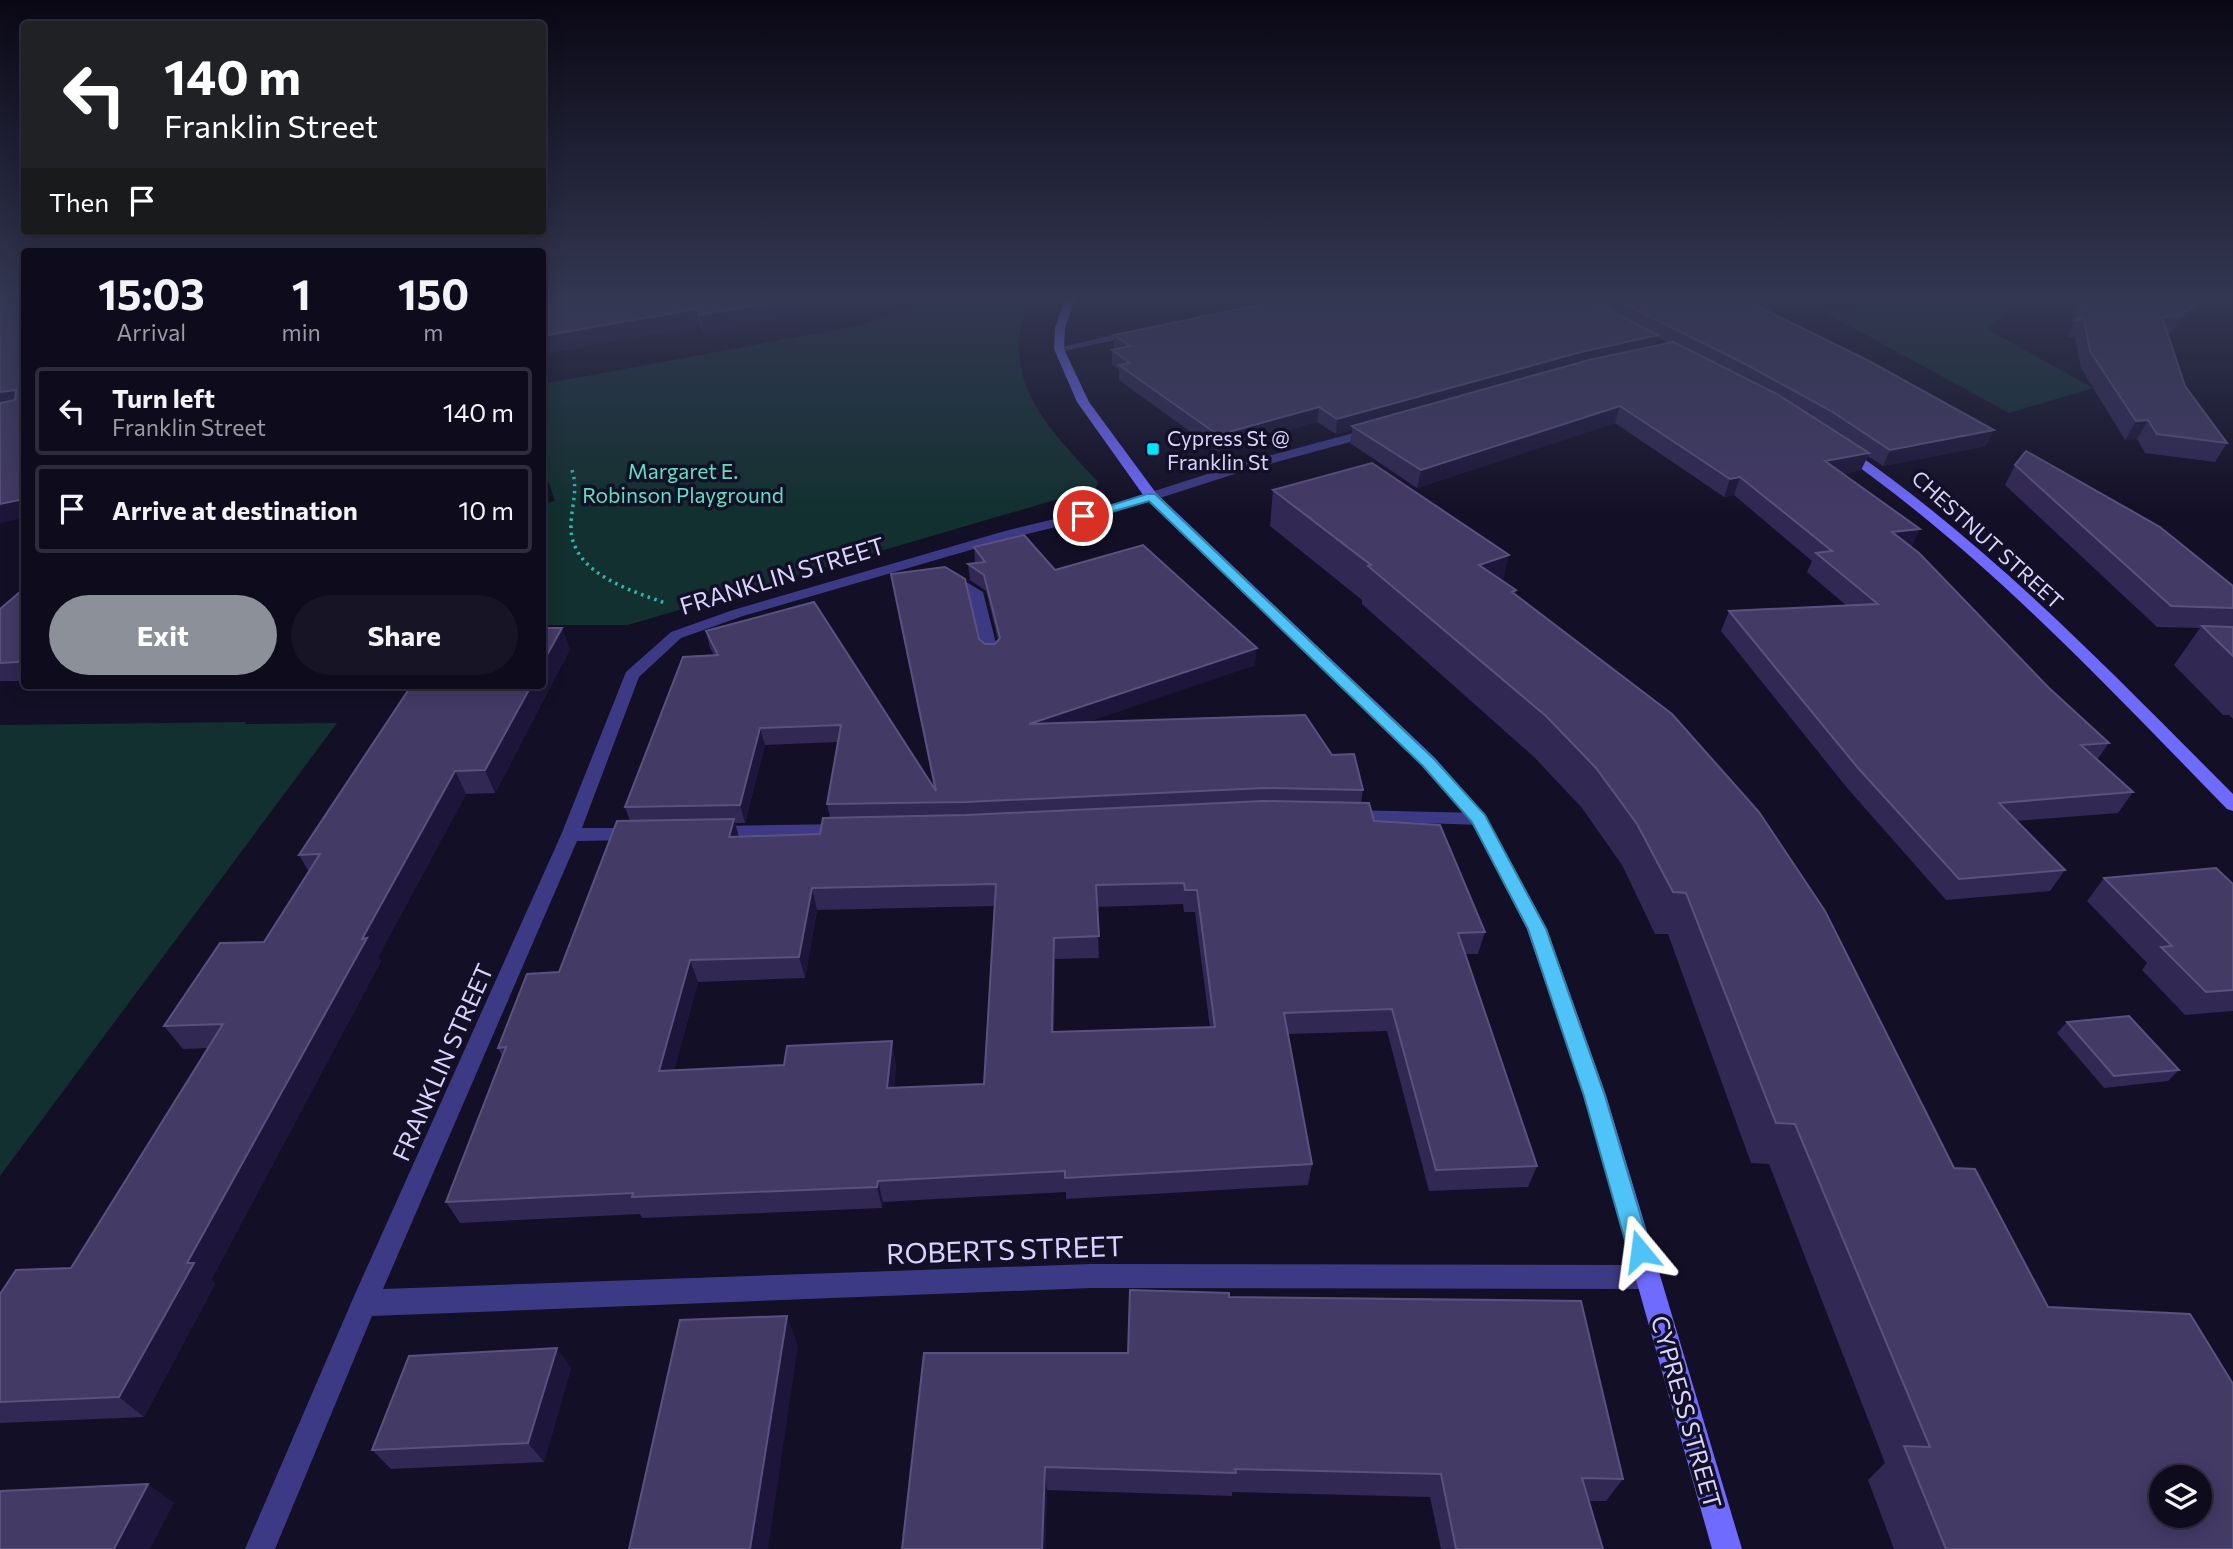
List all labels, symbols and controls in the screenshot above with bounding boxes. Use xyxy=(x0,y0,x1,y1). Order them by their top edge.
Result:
text: 140 m xyxy=(164,45,301,105)
icon: left xyxy=(49,49,140,140)
text: Franklin Street xyxy=(164,105,378,145)
icon: arrive xyxy=(123,182,161,220)
text: Then xyxy=(49,186,109,217)
text: 15:03 xyxy=(98,267,205,319)
text: 1 xyxy=(292,267,311,319)
text: 150 xyxy=(398,267,469,319)
text: Arrival xyxy=(116,318,186,346)
text: min xyxy=(282,318,321,346)
text: m xyxy=(423,318,443,346)
text: Turn left xyxy=(112,382,215,413)
icon: left xyxy=(53,392,91,430)
text: 140 m xyxy=(443,396,514,427)
text: Franklin Street xyxy=(112,413,266,441)
place label: Cypress St @ Franklin St xyxy=(1167,425,1290,474)
marker: Cypress St @ Franklin St xyxy=(1145,441,1161,457)
park label: Margaret E. Robinson Playground xyxy=(582,458,784,507)
street label: CHESTNUT STREET xyxy=(1907,465,2069,613)
pin xyxy=(1053,486,1113,546)
icon: arrive xyxy=(53,490,91,528)
text: Arrive at destination xyxy=(112,494,358,525)
text: 10 m xyxy=(458,494,514,525)
icon: arrive xyxy=(1064,497,1102,535)
street label: FRANKLIN STREET xyxy=(676,530,888,620)
button: Exit xyxy=(49,595,277,675)
button: Share xyxy=(291,595,518,675)
street label: FRANKLIN STREET xyxy=(385,959,499,1165)
position arrow xyxy=(1603,1214,1677,1288)
street label: ROBERTS STREET xyxy=(886,1228,1124,1270)
street label: CYPRESS STREET xyxy=(1646,1312,1728,1512)
map controls xyxy=(2149,1465,2212,1528)
button: layers xyxy=(2149,1465,2212,1528)

